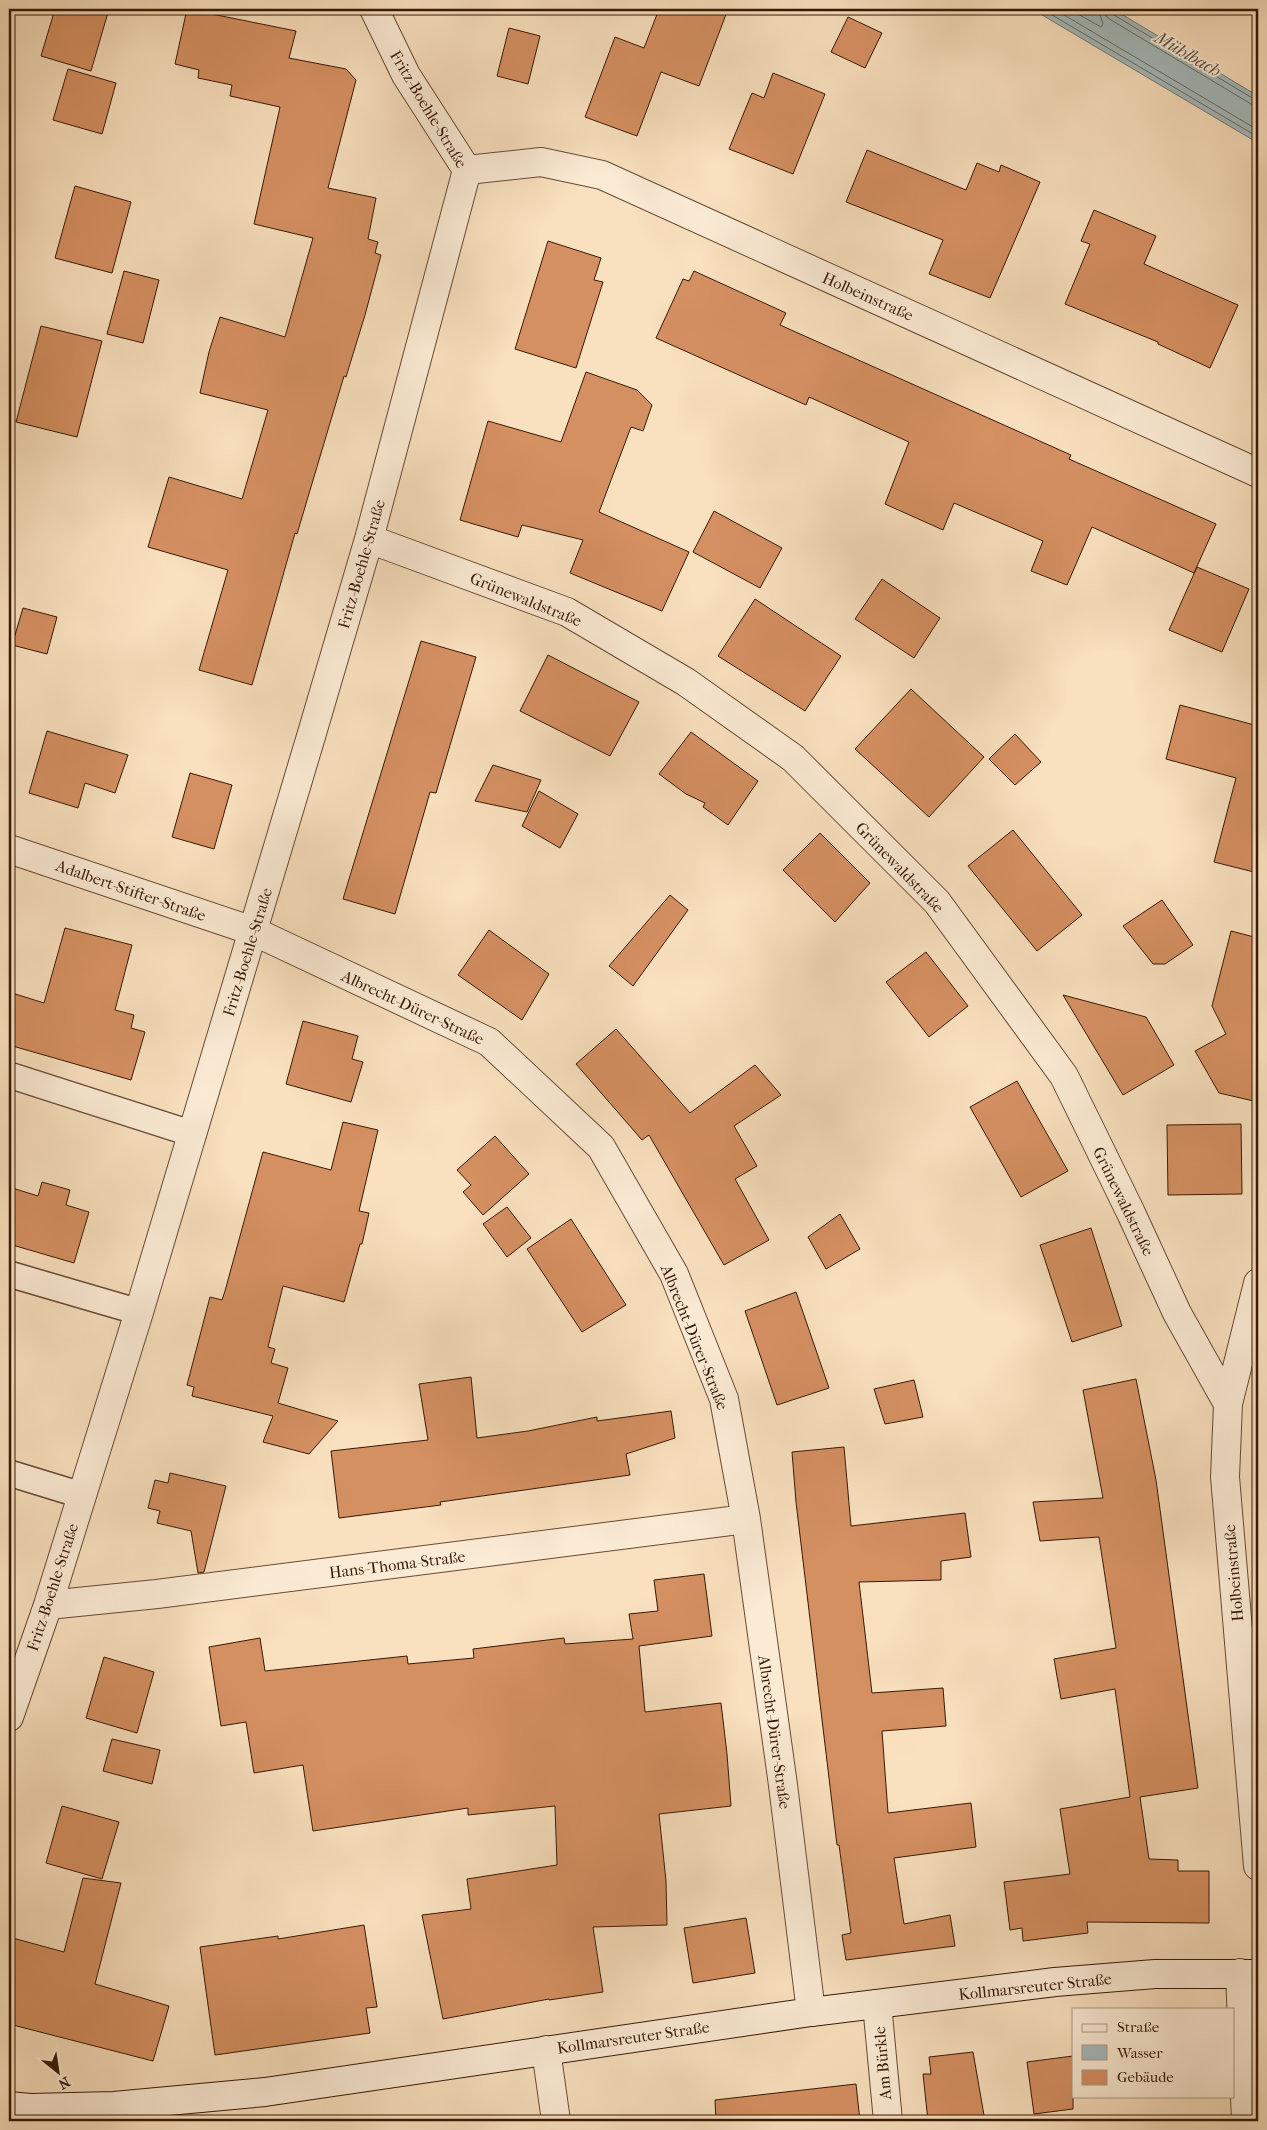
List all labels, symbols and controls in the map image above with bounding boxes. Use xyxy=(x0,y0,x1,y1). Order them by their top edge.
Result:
water label: Mühlbach xyxy=(1149,26,1225,82)
street label: Fritz-Boehle-Straße xyxy=(386,47,471,171)
street label: Holbeinstraße xyxy=(819,268,916,325)
street label: Fritz-Boehle-Straße xyxy=(334,497,389,631)
street label: Grünewaldstraße xyxy=(467,568,585,631)
street label: Grünewaldstraße xyxy=(852,818,948,917)
street label: Adalbert-Stifter-Straße xyxy=(52,856,208,925)
street label: Fritz-Boehle-Straße xyxy=(219,885,276,1019)
street label: Albrecht-Dürer-Straße xyxy=(338,966,487,1049)
street label: Grünewaldstraße xyxy=(1089,1144,1158,1259)
street label: Albrecht-Dürer-Straße xyxy=(656,1261,732,1413)
street label: Fritz-Boehle-Straße xyxy=(23,1521,82,1654)
street label: Holbeinstraße xyxy=(1220,1523,1247,1622)
street label: Hans-Thoma-Straße xyxy=(328,1547,466,1582)
street label: Albrecht-Dürer-Straße xyxy=(754,1653,795,1810)
street label: Kollmarsreuter Straße xyxy=(958,1969,1113,2004)
legend xyxy=(1072,2008,1234,2098)
street label: Kollmarsreuter Straße xyxy=(556,2017,711,2058)
text: Straße xyxy=(1117,2018,1160,2036)
street label: Am Bürkle xyxy=(870,2025,895,2101)
text: Wasser xyxy=(1116,2044,1163,2062)
north arrow xyxy=(32,2048,82,2098)
text: Gebäude xyxy=(1117,2068,1174,2086)
text: N xyxy=(55,2073,73,2093)

